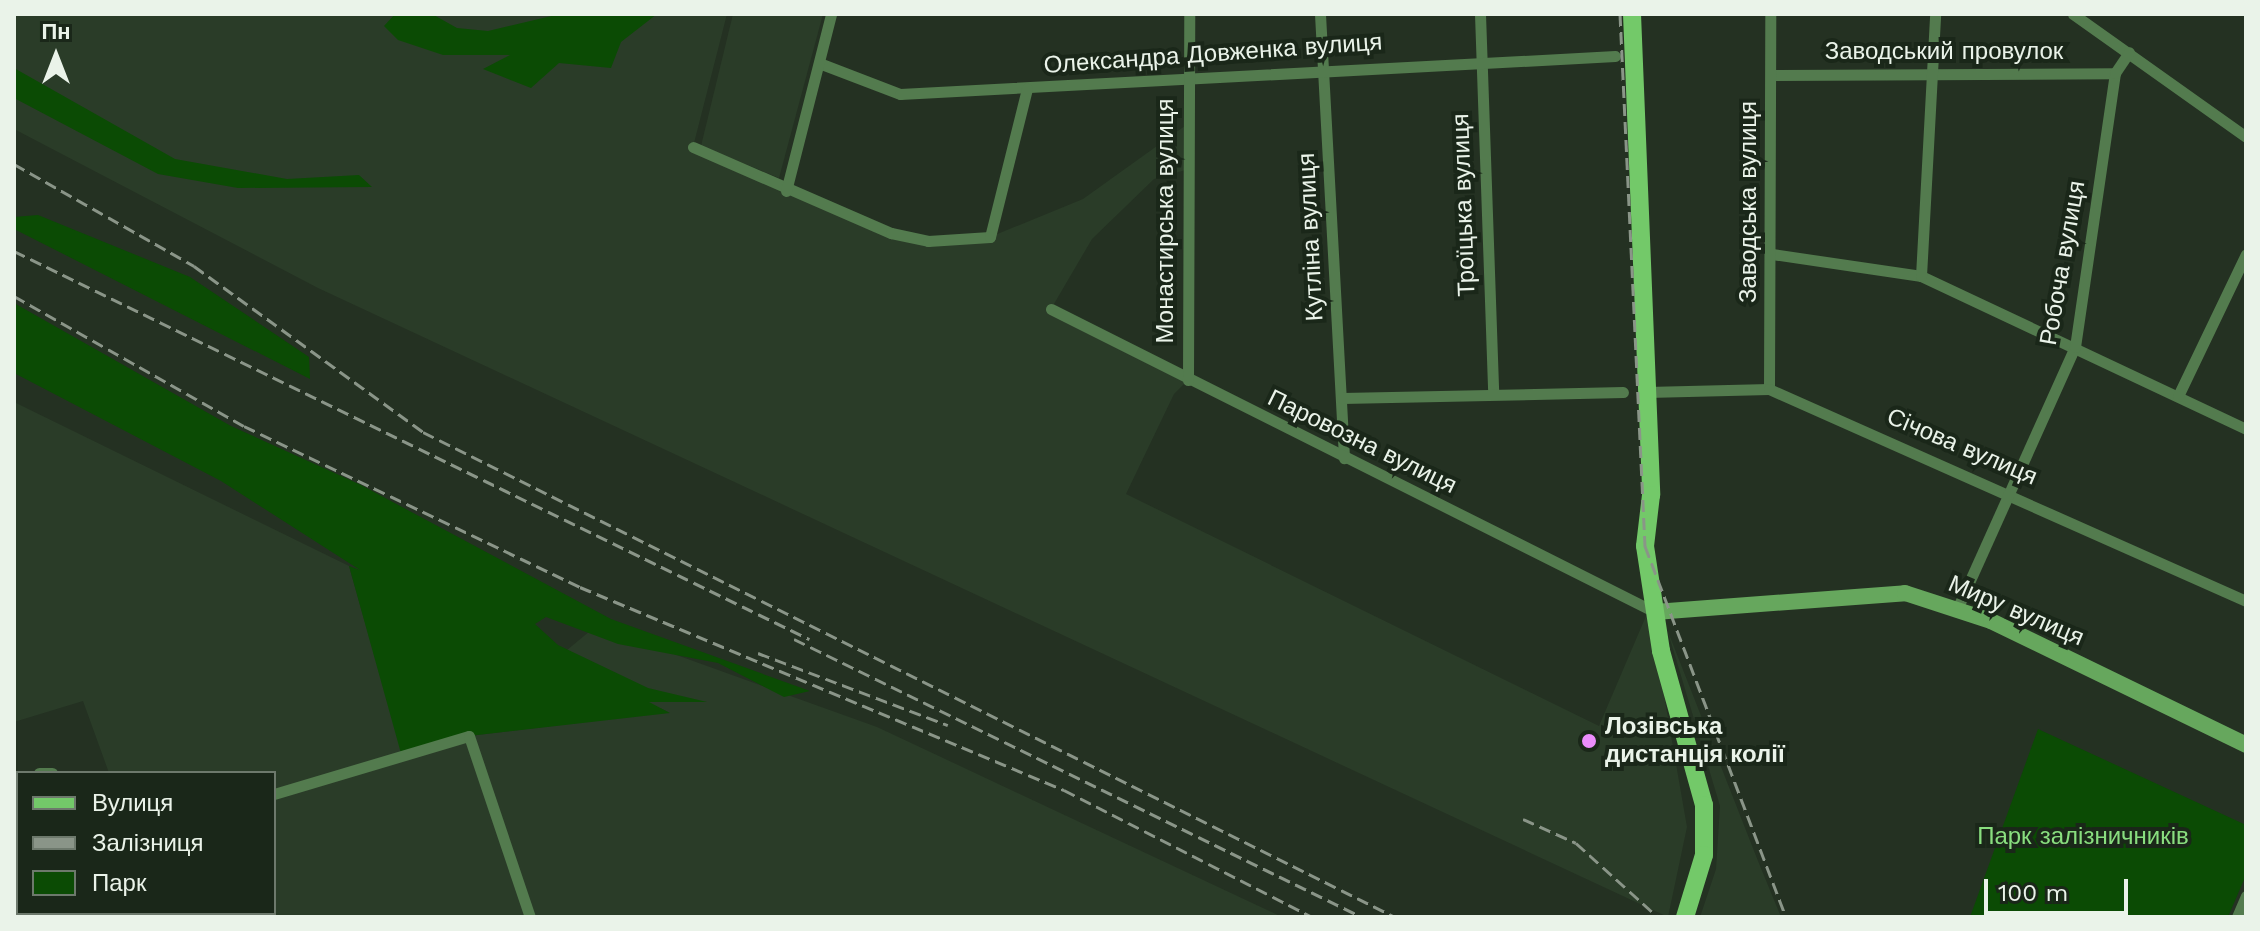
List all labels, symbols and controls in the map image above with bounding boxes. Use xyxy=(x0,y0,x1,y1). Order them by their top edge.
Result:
north arrow xyxy=(16,16,96,96)
text: Пн xyxy=(41,19,71,44)
street label: Олександра Довженка вулиця xyxy=(1043,28,1383,80)
street label: Заводський провулок xyxy=(1825,38,2063,66)
street label: Монастирська вулиця xyxy=(1152,99,1180,343)
street label: Заводська вулиця xyxy=(1735,101,1763,303)
street label: Троїцька вулиця xyxy=(1446,113,1482,297)
street label: Кутліна вулиця xyxy=(1292,152,1330,322)
street label: Робоча вулиця xyxy=(2034,178,2092,348)
street label: Паровозна вулиця xyxy=(1263,384,1461,500)
street label: Січова вулиця xyxy=(1883,402,2041,492)
street label: Миру вулиця xyxy=(1944,570,2088,652)
place label: Лозівська дистанція колії xyxy=(1605,713,1785,769)
marker: Лозівська дистанція колії xyxy=(1580,732,1598,750)
legend xyxy=(16,771,276,915)
text: Вулиця xyxy=(92,789,173,817)
park label: Парк залізничників xyxy=(1977,823,2189,851)
text: Залізниця xyxy=(92,829,204,857)
scale bar xyxy=(1988,863,2132,913)
text: Парк xyxy=(92,869,146,897)
text: 100 m xyxy=(1998,879,2068,907)

